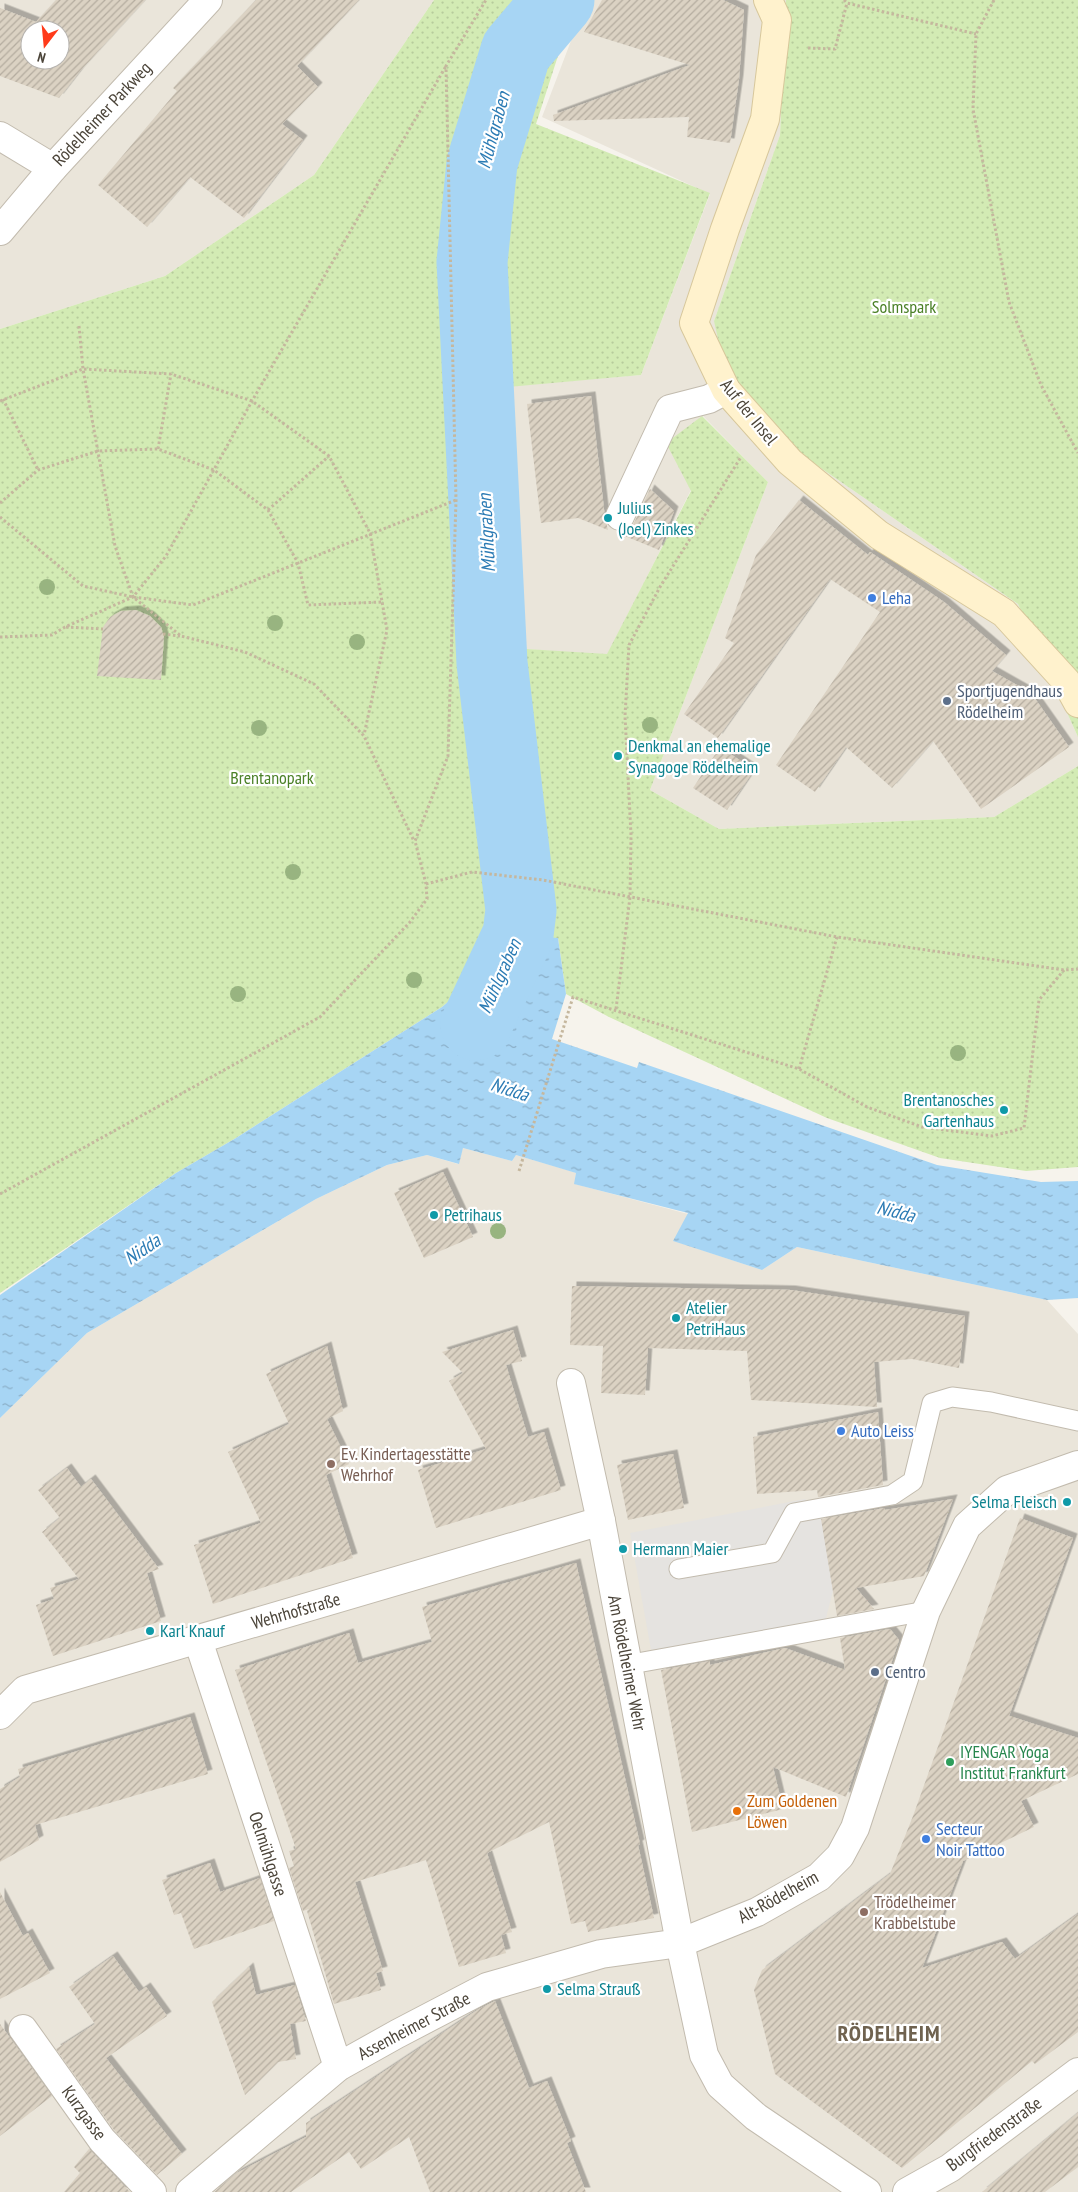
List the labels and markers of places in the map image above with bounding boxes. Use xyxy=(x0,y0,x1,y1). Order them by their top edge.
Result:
place label: Julius (Joel) Zinkes xyxy=(617,496,694,540)
marker: Julius (Joel) Zinkes xyxy=(602,512,614,524)
place label: Leha xyxy=(882,586,911,609)
marker: Leha xyxy=(866,592,878,604)
place label: Sportjugendhaus Rödelheim xyxy=(957,679,1062,723)
marker: Sportjugendhaus Rödelheim xyxy=(941,695,953,707)
place label: Denkmal an ehemalige Synagoge Rödelheim xyxy=(628,734,771,778)
marker: Denkmal an ehemalige Synagoge Rödelheim xyxy=(612,750,624,762)
place label: Brentanosches Gartenhaus xyxy=(903,1088,994,1132)
marker: Brentanosches Gartenhaus xyxy=(998,1104,1010,1116)
place label: Petrihaus xyxy=(444,1203,502,1226)
marker: Petrihaus xyxy=(428,1209,440,1221)
place label: Atelier PetriHaus xyxy=(686,1296,746,1340)
marker: Atelier PetriHaus xyxy=(670,1312,682,1324)
place label: Auto Leiss xyxy=(851,1419,914,1442)
marker: Auto Leiss xyxy=(835,1425,847,1437)
place label: Ev. Kindertagesstätte Wehrhof xyxy=(341,1442,471,1486)
marker: Ev. Kindertagesstätte Wehrhof xyxy=(325,1458,337,1470)
place label: Selma Fleisch xyxy=(972,1490,1057,1513)
marker: Selma Fleisch xyxy=(1061,1496,1073,1508)
place label: Hermann Maier xyxy=(633,1537,729,1560)
marker: Hermann Maier xyxy=(617,1543,629,1555)
place label: Karl Knauf xyxy=(160,1619,226,1642)
marker: Karl Knauf xyxy=(144,1625,156,1637)
place label: Centro xyxy=(885,1660,926,1683)
marker: Centro xyxy=(869,1666,881,1678)
place label: IYENGAR Yoga Institut Frankfurt xyxy=(960,1740,1066,1784)
marker: IYENGAR Yoga Institut Frankfurt xyxy=(944,1756,956,1768)
place label: Zum Goldenen Löwen xyxy=(747,1789,837,1833)
marker: Zum Goldenen Löwen xyxy=(731,1805,743,1817)
place label: Secteur Noir Tattoo xyxy=(936,1817,1005,1861)
marker: Secteur Noir Tattoo xyxy=(920,1833,932,1845)
place label: Trödelheimer Krabbelstube xyxy=(874,1890,956,1934)
marker: Trödelheimer Krabbelstube xyxy=(858,1906,870,1918)
place label: Selma Strauß xyxy=(557,1977,641,2000)
marker: Selma Strauß xyxy=(541,1983,553,1995)

